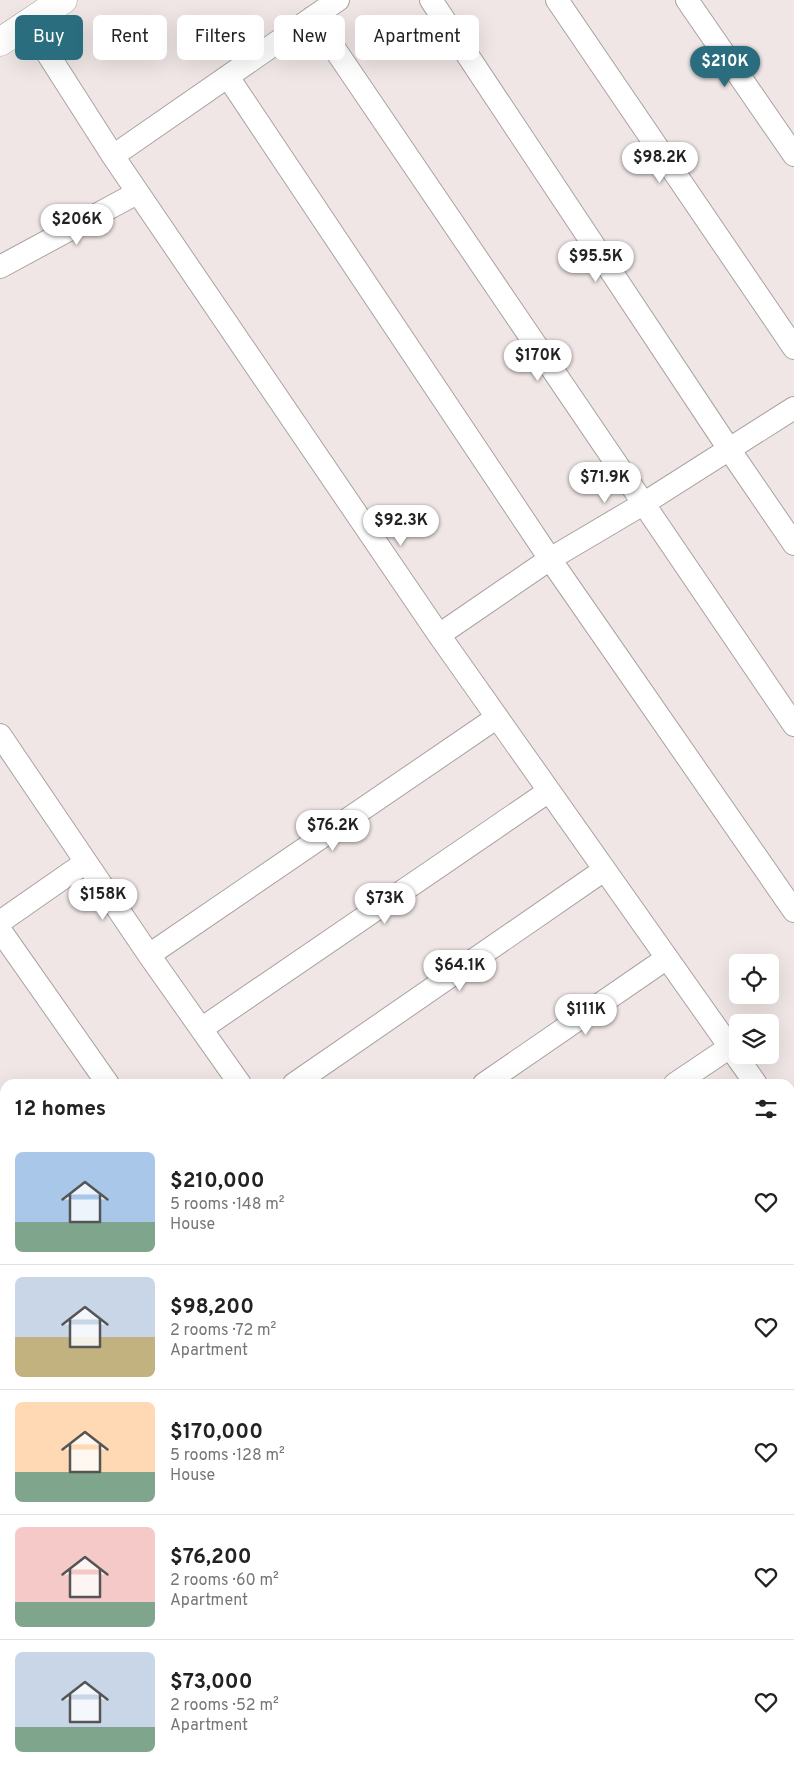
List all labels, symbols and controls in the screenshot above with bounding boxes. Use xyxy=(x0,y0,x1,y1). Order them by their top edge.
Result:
chip: Buy xyxy=(15,15,83,60)
chip: Rent xyxy=(93,15,167,60)
chip: Filters xyxy=(177,15,264,60)
chip: New xyxy=(274,15,345,60)
chip: Apartment xyxy=(355,15,479,60)
pin: $210K xyxy=(690,46,760,88)
text: $210K xyxy=(701,52,749,72)
pin: $98.2K xyxy=(619,142,701,184)
text: $98.2K xyxy=(633,148,687,168)
pin: $206K xyxy=(42,204,112,246)
text: $206K xyxy=(51,210,103,230)
pin: $95.5K xyxy=(555,240,637,283)
text: $95.5K xyxy=(569,247,623,267)
pin: $170K xyxy=(503,340,573,382)
text: $170K xyxy=(515,346,561,366)
pin: $71.9K xyxy=(564,462,646,504)
text: $71.9K xyxy=(580,468,630,488)
pin: $92.3K xyxy=(360,504,442,547)
text: $92.3K xyxy=(374,511,428,531)
pin: $76.2K xyxy=(292,810,374,852)
text: $76.2K xyxy=(307,816,359,836)
pin: $158K xyxy=(68,878,138,921)
pin: $73K xyxy=(355,882,415,925)
text: $158K xyxy=(79,885,127,905)
text: $73K xyxy=(366,889,404,909)
pin: $64.1K xyxy=(419,950,501,992)
map controls xyxy=(729,954,779,1064)
button: locate xyxy=(729,954,779,1004)
text: $64.1K xyxy=(434,956,486,976)
pin: $111K xyxy=(551,994,621,1036)
text: $111K xyxy=(566,1000,606,1020)
button: layers xyxy=(729,1014,779,1064)
icon: filters xyxy=(752,1095,780,1123)
text: 12 homes xyxy=(15,1096,106,1123)
text: $210,000 xyxy=(170,1168,265,1195)
icon: home xyxy=(55,1172,115,1232)
icon: heart xyxy=(752,1188,780,1216)
text: 5 rooms · 148 m² xyxy=(170,1195,285,1215)
text: House xyxy=(170,1215,215,1235)
text: $98,200 xyxy=(170,1294,254,1321)
icon: home xyxy=(55,1297,115,1357)
icon: heart xyxy=(752,1313,780,1341)
text: 2 rooms · 72 m² xyxy=(170,1321,276,1341)
text: Apartment xyxy=(170,1341,248,1361)
text: $170,000 xyxy=(170,1419,263,1446)
icon: home xyxy=(55,1422,115,1482)
icon: heart xyxy=(752,1438,780,1466)
text: 5 rooms · 128 m² xyxy=(170,1446,285,1466)
text: House xyxy=(170,1466,215,1486)
text: $76,200 xyxy=(170,1544,252,1571)
icon: home xyxy=(55,1547,115,1607)
icon: heart xyxy=(752,1563,780,1591)
text: 2 rooms · 60 m² xyxy=(170,1571,279,1591)
text: Apartment xyxy=(170,1591,248,1611)
text: $73,000 xyxy=(170,1669,253,1696)
icon: home xyxy=(55,1672,115,1732)
icon: heart xyxy=(752,1688,780,1716)
text: 2 rooms · 52 m² xyxy=(170,1696,279,1716)
text: Apartment xyxy=(170,1716,248,1736)

